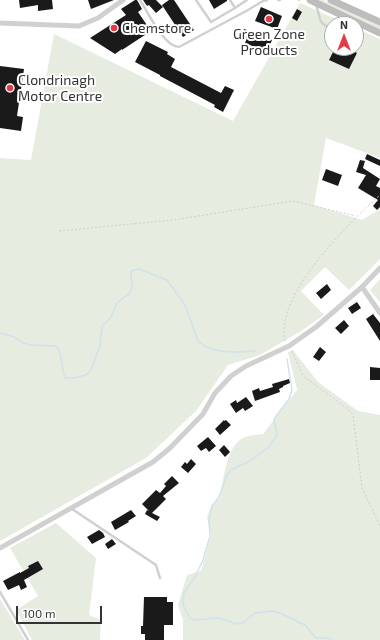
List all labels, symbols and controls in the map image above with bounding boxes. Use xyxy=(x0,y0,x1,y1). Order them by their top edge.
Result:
marker: Green Zone Products xyxy=(264,14,274,24)
north arrow xyxy=(324,16,364,56)
text: N xyxy=(340,18,348,31)
place label: Chemstore xyxy=(122,20,191,36)
marker: Chemstore xyxy=(109,23,119,33)
place label: Green Zone Products xyxy=(233,26,305,58)
place label: Clondrinagh Motor Centre xyxy=(18,72,102,104)
marker: Clondrinagh Motor Centre xyxy=(5,83,15,93)
scale bar xyxy=(18,598,104,624)
text: 100 m xyxy=(23,606,55,620)

